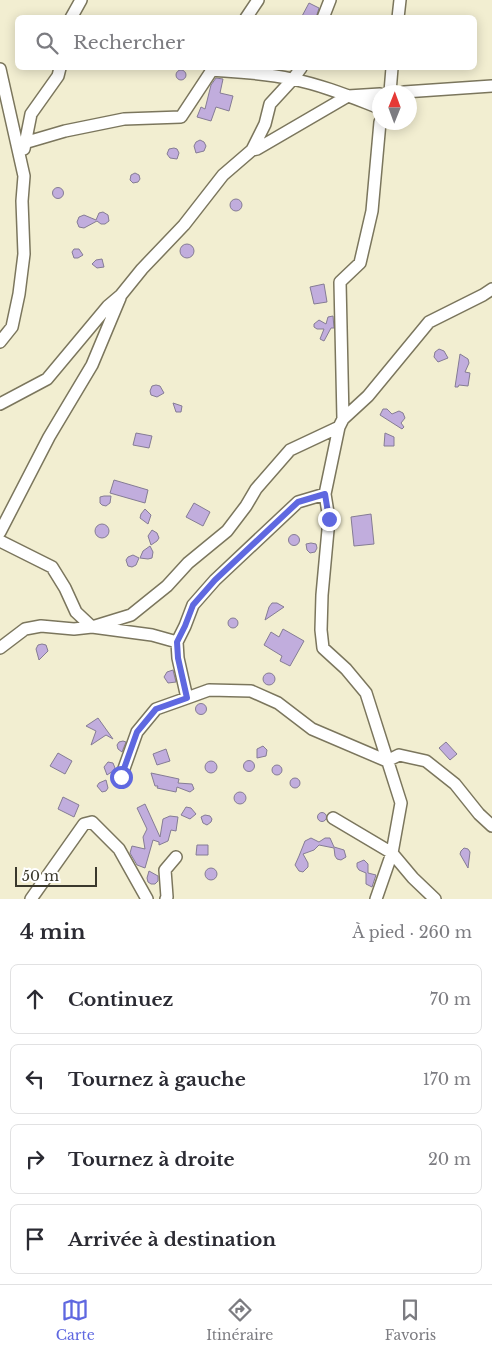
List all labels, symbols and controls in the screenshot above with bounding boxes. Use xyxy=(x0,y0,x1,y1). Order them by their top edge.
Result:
search box xyxy=(15,15,477,70)
icon: search xyxy=(33,29,61,57)
text: Rechercher xyxy=(73,31,185,54)
north arrow xyxy=(372,85,417,130)
route end xyxy=(318,508,341,531)
route start xyxy=(110,766,133,789)
scale bar xyxy=(15,864,98,887)
text: 50 m xyxy=(22,867,59,885)
text: 4 min xyxy=(20,919,86,945)
text: À pied · 260 m xyxy=(352,922,472,942)
icon: ahead xyxy=(21,985,49,1013)
text: Continuez xyxy=(68,988,173,1011)
text: 70 m xyxy=(430,989,471,1009)
icon: left xyxy=(21,1065,49,1093)
text: Tournez à gauche xyxy=(68,1068,246,1091)
text: 170 m xyxy=(423,1069,471,1089)
icon: right xyxy=(21,1145,49,1173)
text: Tournez à droite xyxy=(68,1148,235,1171)
text: 20 m xyxy=(428,1149,471,1169)
icon: arrive xyxy=(21,1225,49,1253)
text: Arrivée à destination xyxy=(68,1228,276,1251)
tab: Carte xyxy=(56,1296,95,1344)
tab: Itinéraire xyxy=(206,1296,273,1344)
tab: Favoris xyxy=(385,1296,436,1344)

